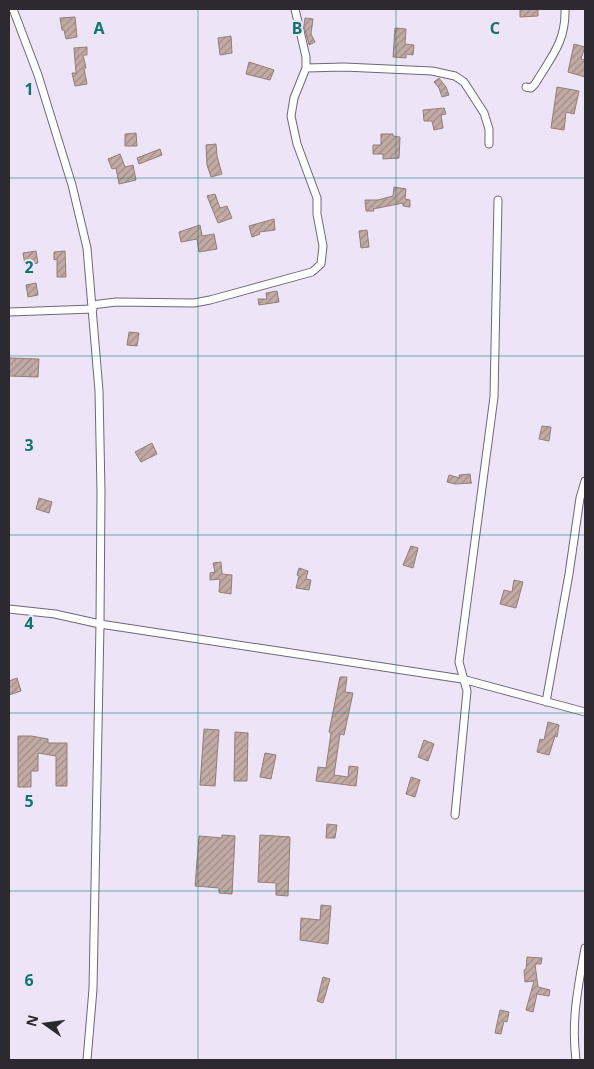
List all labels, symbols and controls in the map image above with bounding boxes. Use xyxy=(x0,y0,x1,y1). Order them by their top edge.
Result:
text: A xyxy=(93,17,105,39)
text: B xyxy=(292,17,302,39)
text: C xyxy=(490,17,500,39)
text: 1 xyxy=(24,78,34,100)
text: 2 xyxy=(24,256,34,278)
text: 3 xyxy=(24,434,34,456)
text: 4 xyxy=(24,612,34,634)
text: 5 xyxy=(24,790,34,812)
text: 6 xyxy=(24,969,34,991)
north arrow xyxy=(20,999,70,1049)
text: N xyxy=(21,1013,42,1029)

